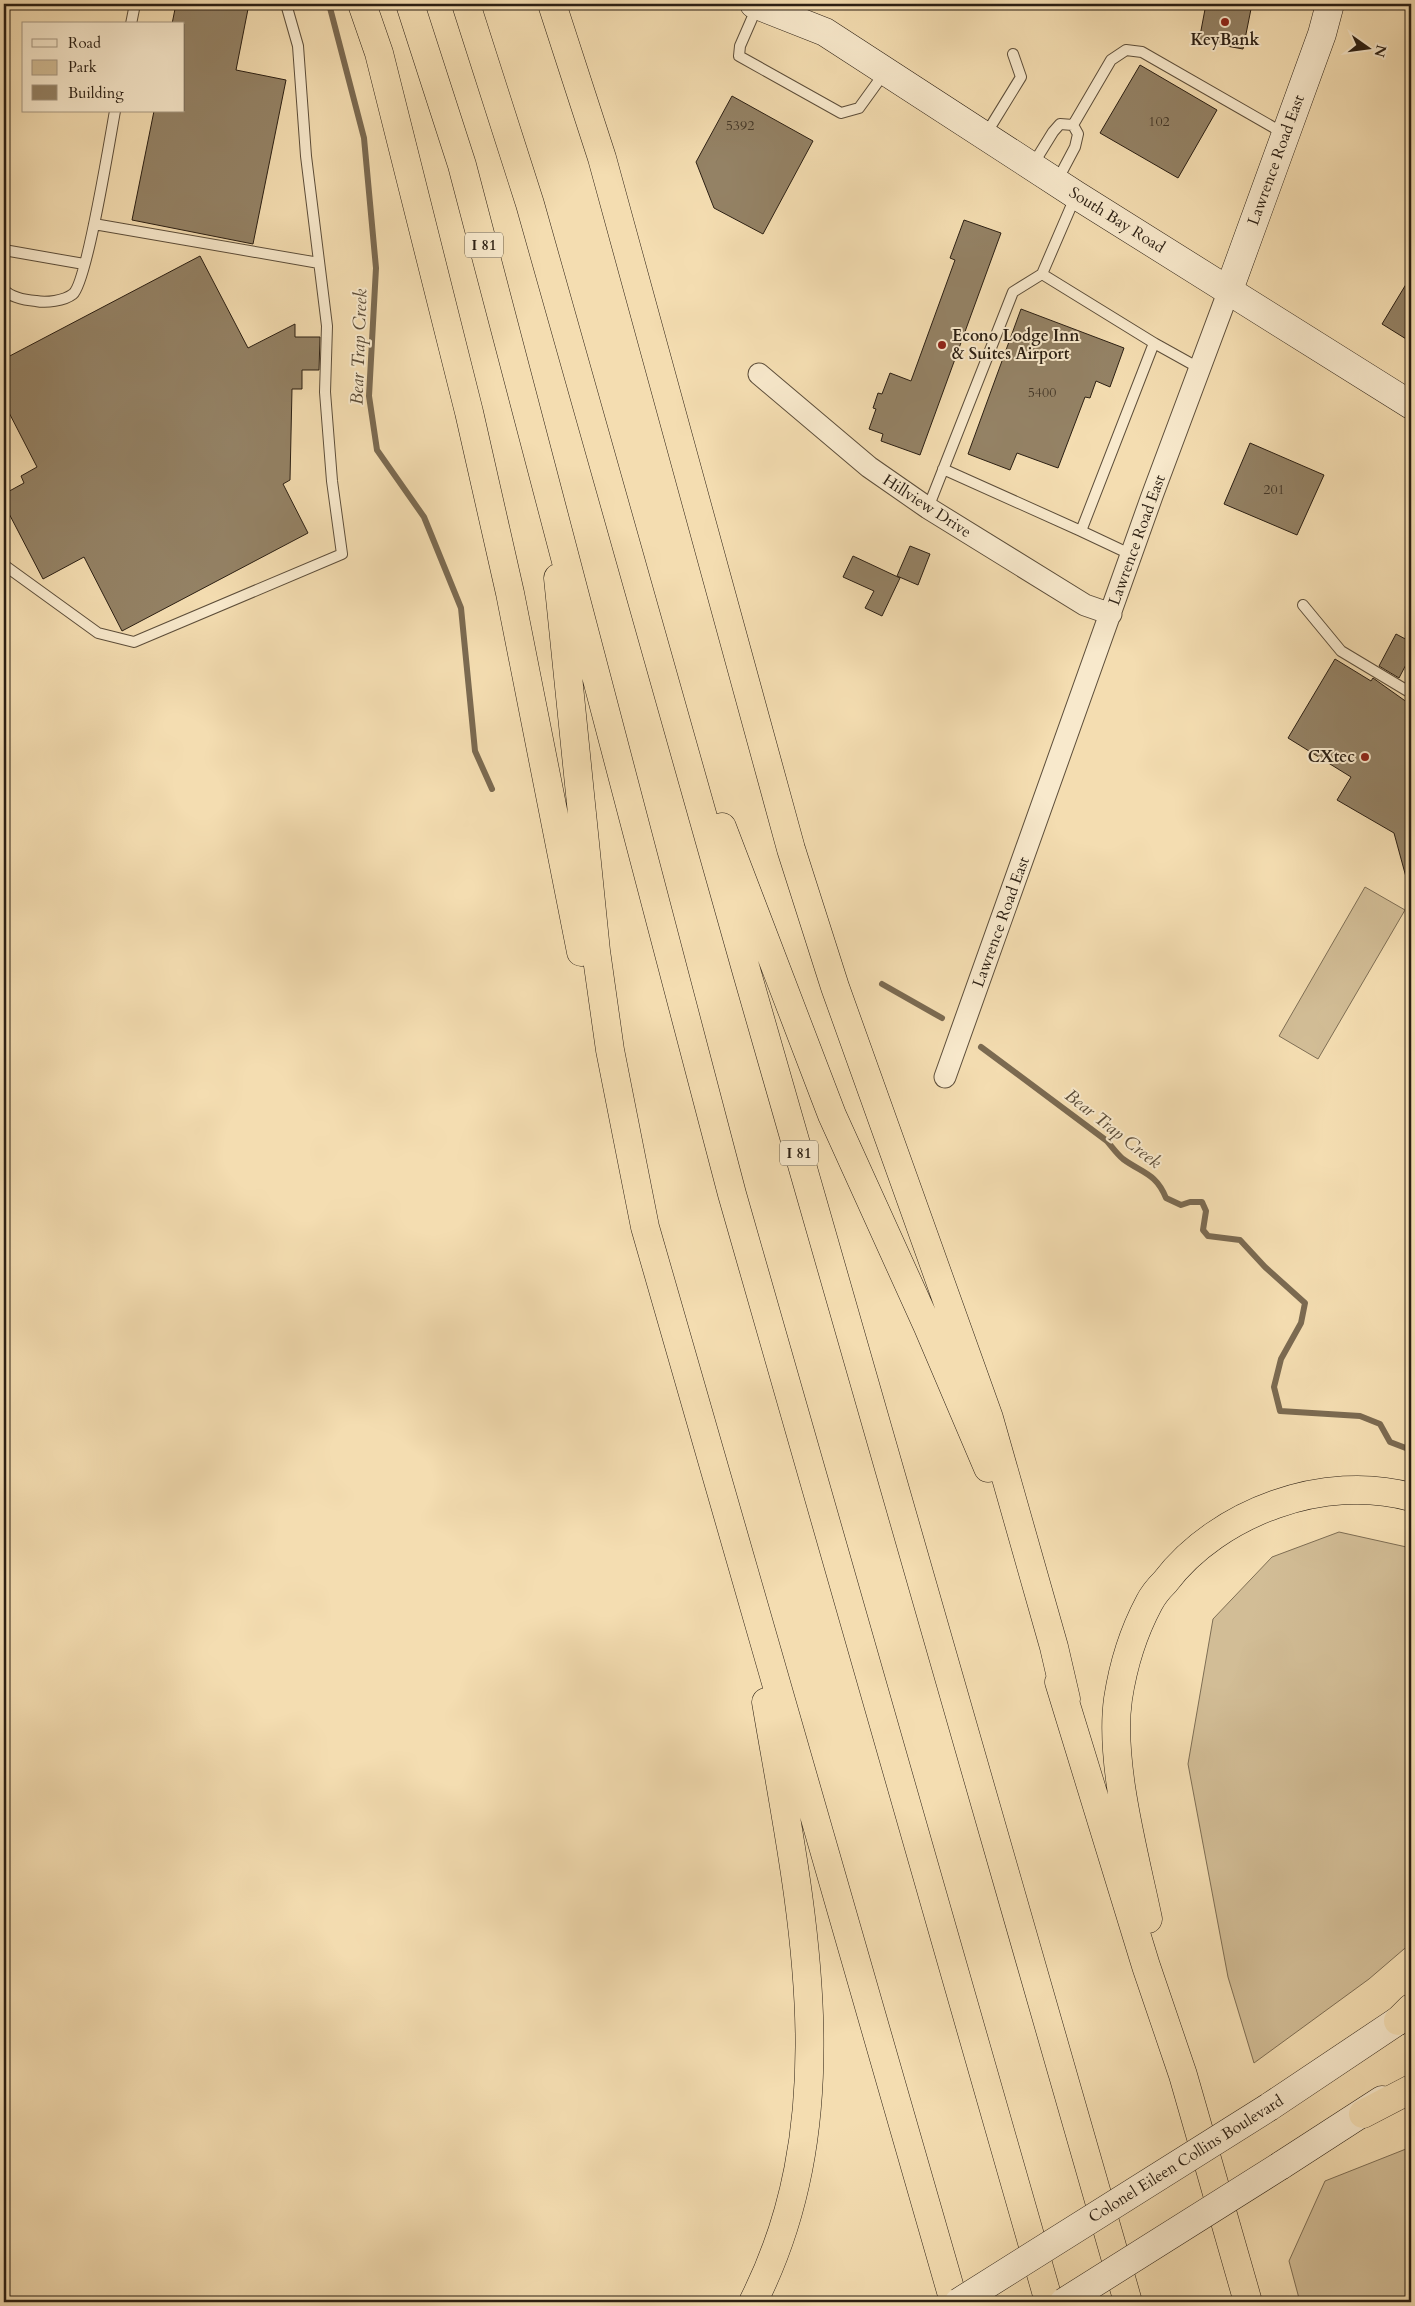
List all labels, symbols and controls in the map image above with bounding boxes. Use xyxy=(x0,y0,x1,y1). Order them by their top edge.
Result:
marker: KeyBank xyxy=(1219,16,1231,28)
legend xyxy=(22,22,185,112)
north arrow xyxy=(1342,22,1392,72)
place label: KeyBank xyxy=(1190,29,1260,51)
text: Road xyxy=(68,33,101,53)
text: N xyxy=(1369,43,1391,59)
text: Park xyxy=(68,57,97,77)
text: Building xyxy=(68,83,124,103)
street label: Lawrence Road East xyxy=(1242,92,1310,228)
house number: 102 xyxy=(1148,112,1170,131)
house number: 5392 xyxy=(726,116,754,135)
street label: South Bay Road xyxy=(1065,182,1170,259)
road number: I 81 xyxy=(465,232,503,258)
water label: Bear Trap Creek xyxy=(344,288,374,406)
place label: Econo Lodge Inn & Suites Airport xyxy=(952,325,1080,365)
marker: Econo Lodge Inn & Suites Airport xyxy=(936,339,948,351)
house number: 5400 xyxy=(1028,383,1056,402)
street label: Hillview Drive xyxy=(878,469,976,543)
street label: Lawrence Road East xyxy=(1103,472,1171,608)
house number: 201 xyxy=(1263,480,1285,499)
place label: CXtec xyxy=(1308,746,1355,768)
marker: CXtec xyxy=(1359,751,1371,763)
street label: Lawrence Road East xyxy=(967,854,1035,990)
water label: Bear Trap Creek xyxy=(1059,1083,1167,1175)
road number: I 81 xyxy=(780,1140,818,1166)
street label: Colonel Eileen Collins Boulevard xyxy=(1084,2090,1288,2228)

